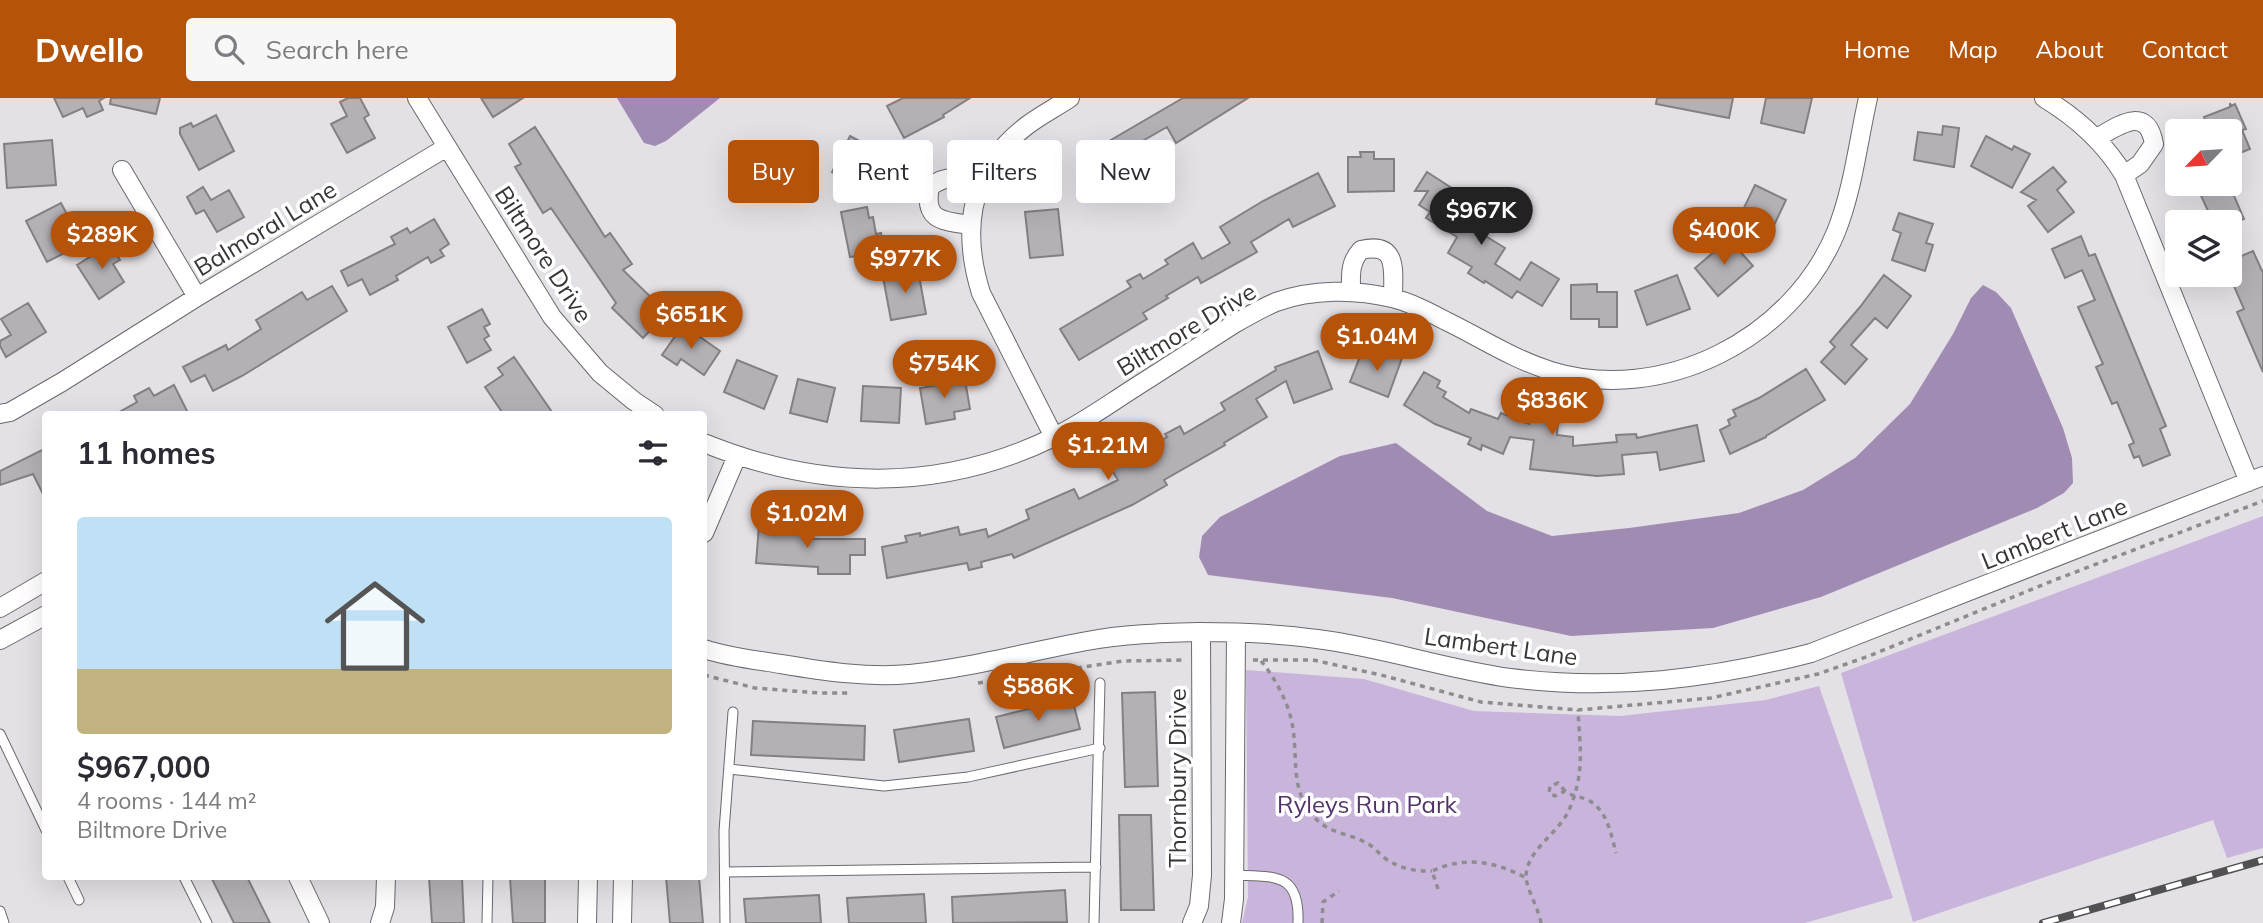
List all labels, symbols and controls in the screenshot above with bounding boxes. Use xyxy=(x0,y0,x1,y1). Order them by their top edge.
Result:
search box xyxy=(186,18,676,81)
text: Dwello xyxy=(35,29,144,70)
icon: search xyxy=(210,30,248,68)
text: Search here xyxy=(266,33,409,66)
text: Home xyxy=(1844,34,1910,64)
text: Map xyxy=(1948,34,1998,64)
text: About xyxy=(2036,34,2104,64)
text: Contact xyxy=(2142,34,2228,64)
north arrow xyxy=(2165,119,2242,196)
map controls xyxy=(2165,119,2242,287)
chip: Buy xyxy=(728,140,819,203)
chip: Rent xyxy=(833,140,933,203)
chip: Filters xyxy=(947,140,1062,203)
chip: New xyxy=(1076,140,1175,203)
street label: Balmoral Lane xyxy=(188,174,342,282)
street label: Biltmore Drive xyxy=(489,180,599,328)
pin: $967K xyxy=(1432,188,1530,247)
text: $967K xyxy=(1446,195,1516,224)
pin: $400K xyxy=(1675,208,1773,267)
button: layers xyxy=(2165,210,2242,287)
pin: $289K xyxy=(53,212,151,271)
text: $400K xyxy=(1689,215,1759,244)
text: $289K xyxy=(67,219,137,248)
pin: $977K xyxy=(856,236,954,295)
text: $977K xyxy=(870,243,940,272)
street label: Biltmore Drive xyxy=(1111,276,1261,382)
pin: $651K xyxy=(642,292,740,351)
text: $651K xyxy=(656,299,726,328)
pin: $1.04M xyxy=(1320,314,1434,373)
text: $1.04M xyxy=(1337,321,1417,350)
pin: $754K xyxy=(895,341,993,400)
text: $754K xyxy=(909,348,979,377)
pin: $836K xyxy=(1503,378,1601,437)
text: $836K xyxy=(1517,385,1587,414)
pin: $1.21M xyxy=(1051,422,1165,482)
text: $1.21M xyxy=(1068,430,1148,459)
text: 11 homes xyxy=(77,434,216,472)
icon: filters xyxy=(634,434,672,472)
pin: $1.02M xyxy=(750,490,864,550)
street label: Lambert Lane xyxy=(1977,490,2131,576)
text: $1.02M xyxy=(767,498,847,527)
icon: home xyxy=(312,563,438,689)
street label: Lambert Lane xyxy=(1422,620,1580,672)
pin: $586K xyxy=(989,664,1087,723)
text: $586K xyxy=(1003,671,1073,700)
street label: Thornbury Drive xyxy=(1162,688,1192,868)
text: $967,000 xyxy=(77,748,210,786)
text: 4 rooms · 144 m² xyxy=(77,786,257,815)
park label: Ryleys Run Park xyxy=(1277,789,1458,819)
text: Biltmore Drive xyxy=(77,815,227,844)

